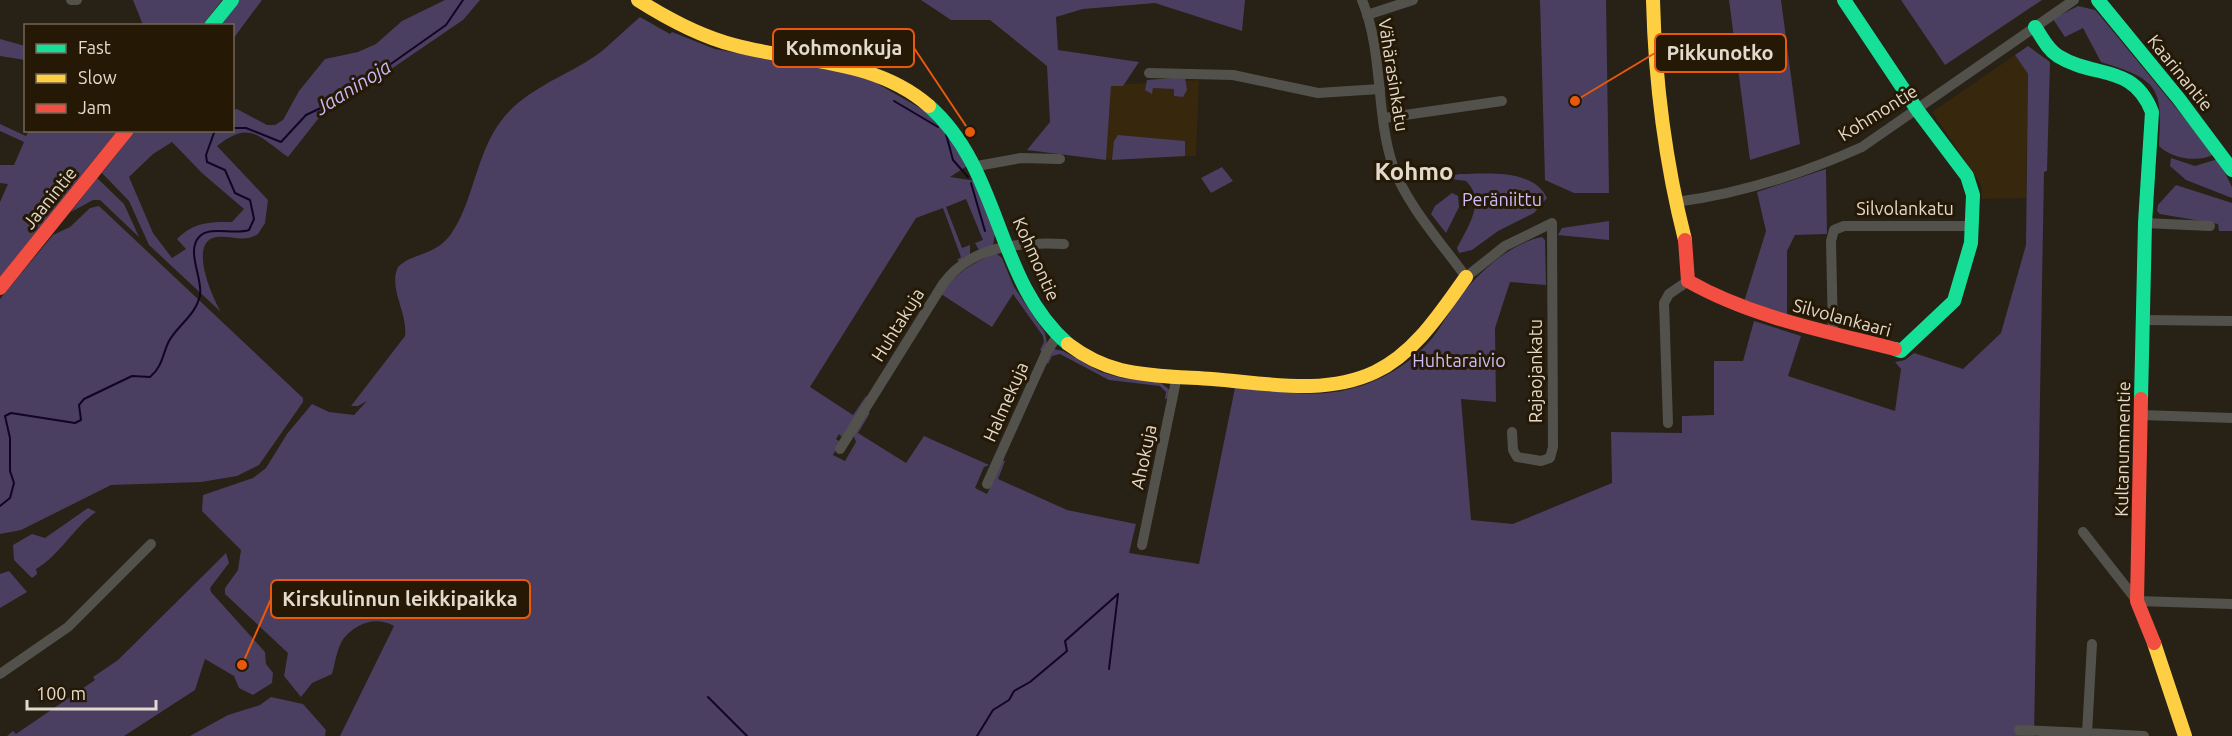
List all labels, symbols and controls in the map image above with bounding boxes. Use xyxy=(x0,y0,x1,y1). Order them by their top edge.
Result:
street label: Vähärasinkatu xyxy=(1375,17,1413,133)
legend xyxy=(24,24,234,132)
callout: Kohmonkuja xyxy=(773,29,914,67)
street label: Kaarinantie xyxy=(2144,30,2217,114)
callout: Pikkunotko xyxy=(1655,34,1786,72)
text: Kohmonkuja xyxy=(786,36,902,59)
text: Fast xyxy=(78,37,111,57)
text: Pikkunotko xyxy=(1666,41,1774,64)
water label: Jaaninoja xyxy=(310,54,395,119)
text: Slow xyxy=(78,67,117,87)
street label: Kohmontie xyxy=(1834,80,1921,144)
text: Jam xyxy=(78,97,112,117)
district label: Kohmo xyxy=(1375,158,1453,185)
street label: Jaanintie xyxy=(18,162,80,232)
park label: Peräniittu xyxy=(1462,189,1542,209)
street label: Silvolankatu xyxy=(1856,198,1954,218)
street label: Kohmontie xyxy=(1010,214,1064,303)
street label: Huhtakuja xyxy=(867,284,927,365)
street label: Silvolankaari xyxy=(1791,294,1894,340)
street label: Rajaojankatu xyxy=(1525,319,1545,423)
park label: Huhtaraivio xyxy=(1412,350,1506,370)
street label: Halmekuja xyxy=(979,359,1032,444)
street label: Kultanummentie xyxy=(2111,381,2133,517)
street label: Ahokuja xyxy=(1126,423,1160,491)
callout: Kirskulinnun leikkipaikka xyxy=(271,580,530,618)
text: Kirskulinnun leikkipaikka xyxy=(282,587,518,610)
scale bar xyxy=(27,673,156,711)
text: 100 m xyxy=(36,683,86,703)

